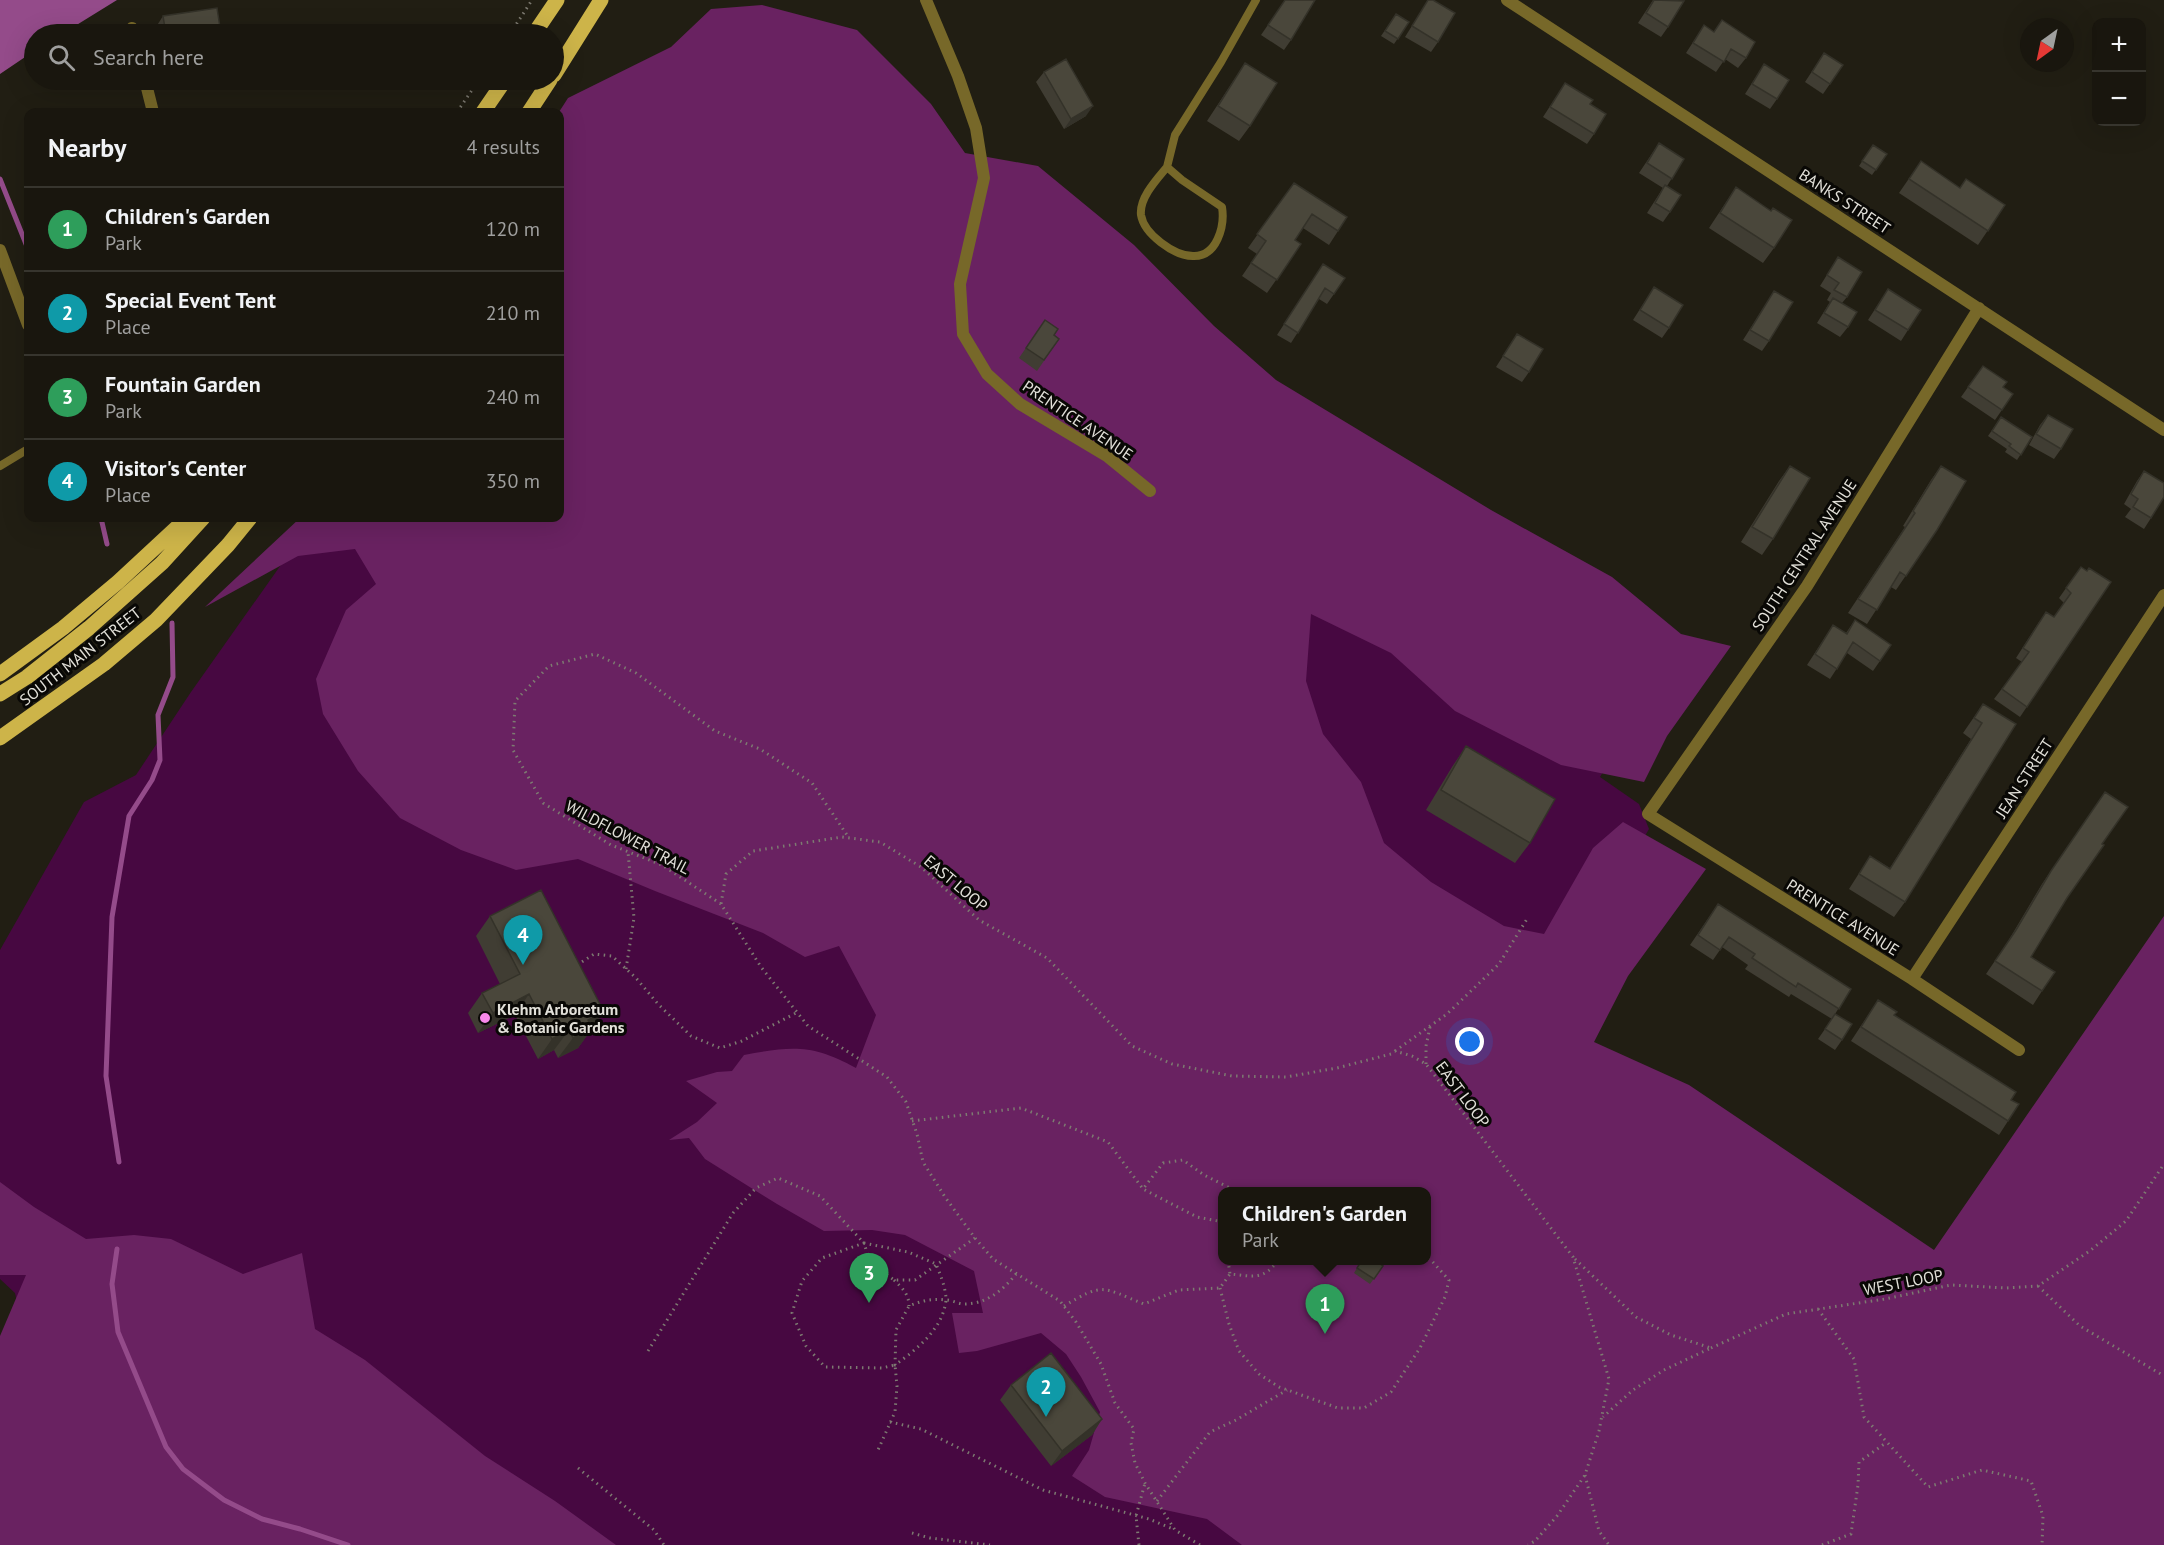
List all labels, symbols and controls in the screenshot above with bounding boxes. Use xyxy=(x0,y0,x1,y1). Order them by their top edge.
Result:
north arrow xyxy=(2020,18,2074,72)
map controls xyxy=(2092,18,2146,126)
button: + xyxy=(2092,18,2146,72)
search box xyxy=(24,24,564,90)
icon: search xyxy=(45,41,78,74)
text: Search here xyxy=(93,43,204,71)
button: − xyxy=(2092,72,2146,126)
text: Nearby xyxy=(48,131,126,164)
text: 4 results xyxy=(467,134,540,160)
street label: BANKS STREET xyxy=(1796,164,1895,238)
text: Children's Garden xyxy=(105,202,270,230)
text: 1 xyxy=(62,216,73,242)
text: 120 m xyxy=(486,216,540,242)
text: Park xyxy=(105,230,142,256)
text: Special Event Tent xyxy=(105,286,276,314)
text: 2 xyxy=(62,300,73,326)
text: 210 m xyxy=(486,300,540,326)
text: Place xyxy=(105,314,151,340)
text: Fountain Garden xyxy=(105,370,261,398)
street label: PRENTICE AVENUE xyxy=(1019,376,1137,464)
text: 3 xyxy=(62,384,73,410)
text: 240 m xyxy=(486,384,540,410)
text: Park xyxy=(105,398,142,424)
text: Visitor's Center xyxy=(105,454,246,482)
text: 4 xyxy=(62,468,73,494)
text: 350 m xyxy=(486,468,540,494)
street label: SOUTH CENTRAL AVENUE xyxy=(1747,475,1861,635)
text: Place xyxy=(105,482,151,508)
street label: SOUTH MAIN STREET xyxy=(15,602,145,710)
street label: JEAN STREET xyxy=(1990,734,2057,822)
street label: WILDFLOWER TRAIL xyxy=(562,796,694,878)
street label: EAST LOOP xyxy=(920,851,992,915)
street label: PRENTICE AVENUE xyxy=(1783,874,1903,960)
pin: 4 xyxy=(504,916,542,965)
place label: Klehm Arboretum & Botanic Gardens xyxy=(497,999,625,1037)
marker: Klehm Arboretum & Botanic Gardens xyxy=(478,1011,492,1025)
your location xyxy=(1455,1027,1484,1056)
street label: EAST LOOP xyxy=(1432,1057,1494,1131)
popup xyxy=(1218,1187,1431,1265)
text: Children's Garden xyxy=(1242,1199,1407,1227)
text: Park xyxy=(1242,1227,1279,1253)
pin: 3 xyxy=(850,1254,888,1303)
street label: WEST LOOP xyxy=(1861,1264,1945,1300)
pin: 1 xyxy=(1306,1284,1344,1334)
pin: 2 xyxy=(1026,1368,1066,1417)

